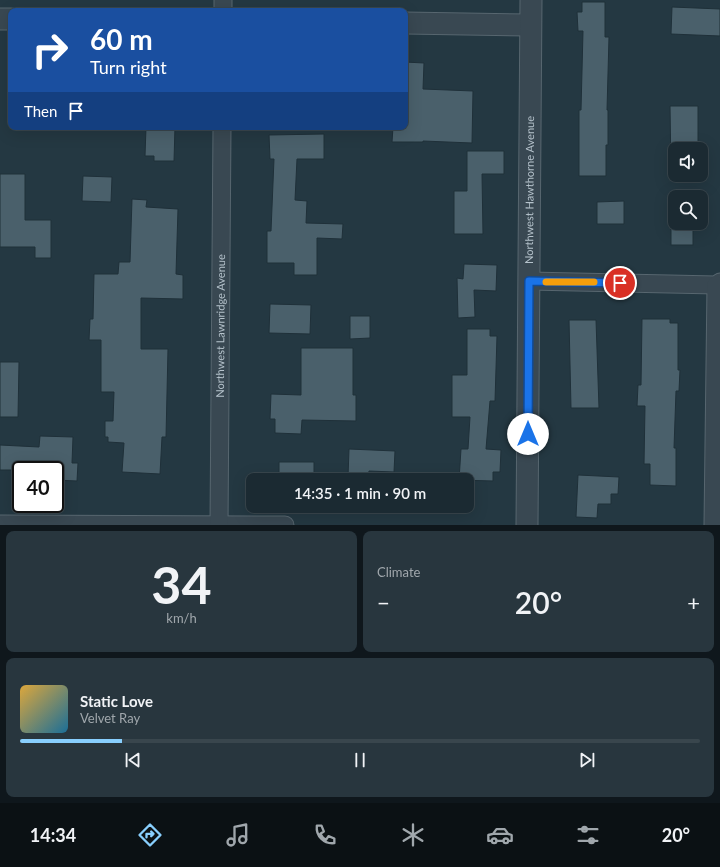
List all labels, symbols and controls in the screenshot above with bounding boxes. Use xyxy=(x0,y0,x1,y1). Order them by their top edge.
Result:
text: 60 m xyxy=(90,22,153,56)
icon: right xyxy=(24,24,76,76)
text: Turn right xyxy=(90,56,167,78)
icon: arrive xyxy=(65,100,87,122)
text: Then xyxy=(24,102,57,120)
street label: Northwest Hawthorne Avenue xyxy=(522,116,536,264)
map controls xyxy=(668,142,708,230)
button: sound xyxy=(668,142,708,182)
button: search xyxy=(668,190,708,230)
street label: Northwest Lawnridge Avenue xyxy=(213,254,227,398)
pin xyxy=(603,266,637,300)
icon: arrive xyxy=(609,272,631,294)
position arrow xyxy=(507,413,549,455)
speed limit sign: 40 xyxy=(12,461,64,513)
text: 14:35 · 1 min · 90 m xyxy=(294,484,426,502)
text: 34 xyxy=(151,553,212,615)
text: Climate xyxy=(377,564,420,580)
text: 20° xyxy=(515,584,562,620)
text: − xyxy=(377,589,390,616)
text: + xyxy=(687,589,700,616)
text: km/h xyxy=(166,610,197,626)
text: Static Love xyxy=(80,692,153,710)
text: Velvet Ray xyxy=(80,710,140,726)
icon: previous xyxy=(122,749,144,771)
icon: pause xyxy=(349,749,371,771)
icon: next xyxy=(576,749,598,771)
icon: directions xyxy=(136,821,164,849)
icon: music xyxy=(224,821,252,849)
icon: phone xyxy=(311,821,339,849)
icon: climate xyxy=(399,821,427,849)
icon: car xyxy=(486,821,514,849)
icon: filters xyxy=(574,821,602,849)
text: 14:34 xyxy=(30,824,76,846)
text: 20° xyxy=(662,824,690,846)

